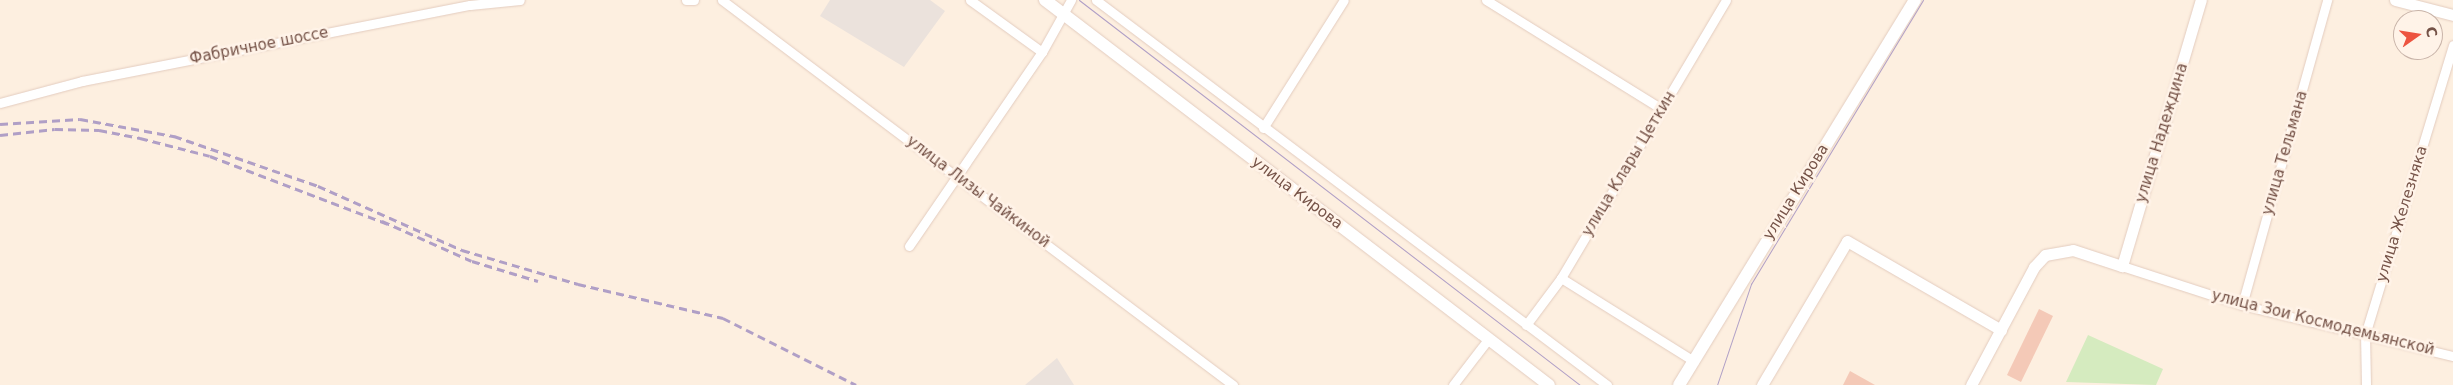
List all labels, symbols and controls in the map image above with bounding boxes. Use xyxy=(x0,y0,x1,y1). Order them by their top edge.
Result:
north arrow xyxy=(2393,10,2443,60)
street label: Фабричное шоссе xyxy=(188,24,330,68)
text: С xyxy=(2423,25,2441,39)
street label: улица Надеждина xyxy=(2132,61,2192,205)
street label: улица Клары Цеткин xyxy=(1578,88,1680,240)
street label: улица Тельмана xyxy=(2259,89,2311,217)
street label: улица Лизы Чайкиной xyxy=(903,132,1053,252)
street label: улица Кирова xyxy=(1759,141,1833,243)
street label: улица Железняка xyxy=(2373,144,2431,284)
street label: улица Кирова xyxy=(1248,153,1346,233)
street label: улица Зои Космодемьянской xyxy=(2210,287,2436,359)

